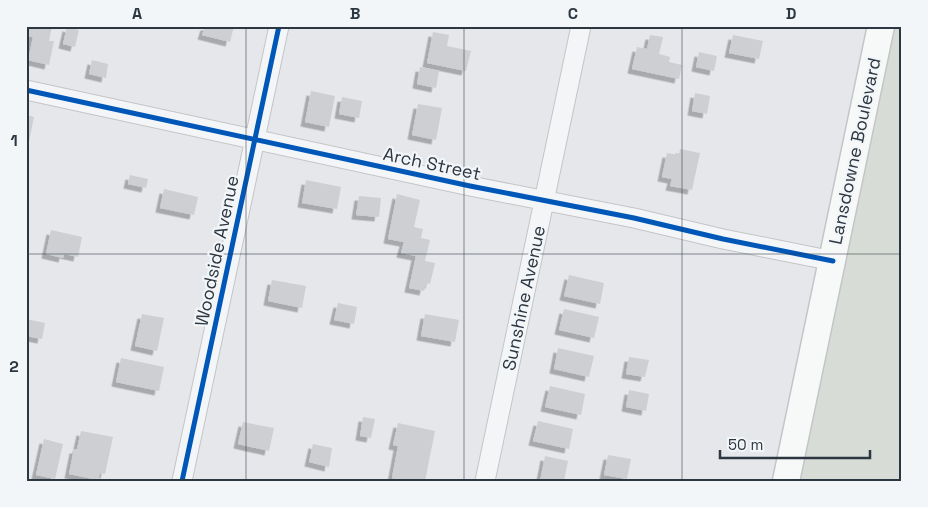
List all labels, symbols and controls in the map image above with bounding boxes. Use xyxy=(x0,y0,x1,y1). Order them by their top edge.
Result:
text: A xyxy=(132,3,142,24)
text: B xyxy=(350,3,360,24)
text: C xyxy=(568,3,578,24)
text: D xyxy=(786,3,796,24)
street label: Lansdowne Boulevard xyxy=(823,55,886,246)
text: 1 xyxy=(10,130,18,151)
street label: Arch Street xyxy=(381,142,483,185)
street label: Woodside Avenue xyxy=(189,173,244,328)
street label: Sunshine Avenue xyxy=(497,223,550,373)
text: 2 xyxy=(9,356,19,377)
scale bar xyxy=(720,427,870,459)
text: 50 m xyxy=(728,435,763,454)

